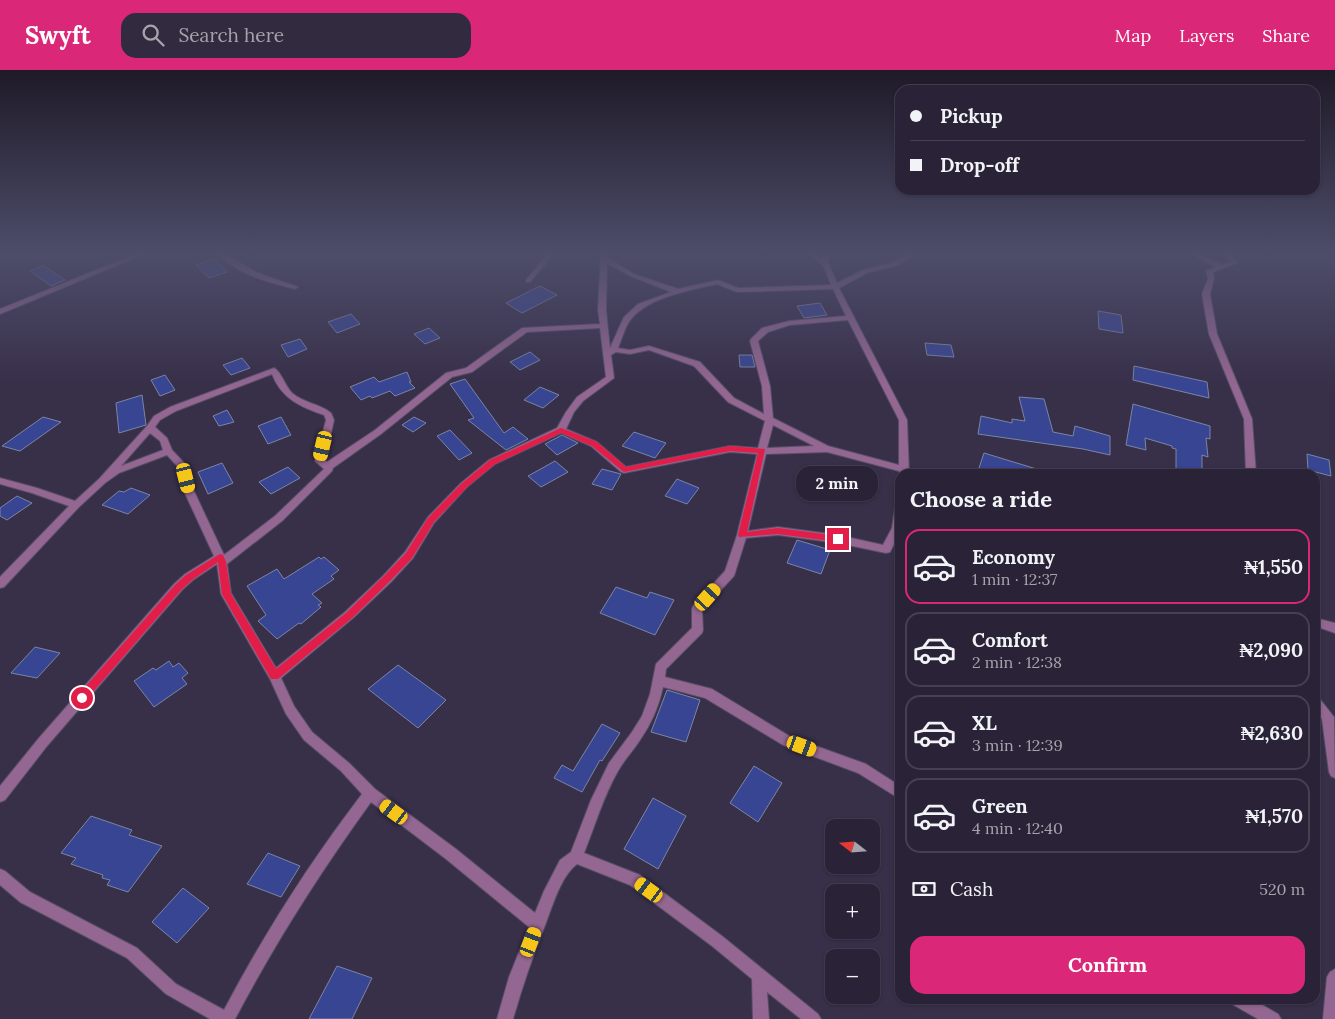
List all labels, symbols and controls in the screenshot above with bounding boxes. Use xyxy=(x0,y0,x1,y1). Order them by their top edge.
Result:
search box xyxy=(121,13,471,58)
text: Swyft xyxy=(25,20,91,51)
icon: search xyxy=(139,21,167,49)
text: Search here xyxy=(179,23,284,47)
text: Map xyxy=(1115,24,1151,47)
text: Layers xyxy=(1179,24,1234,47)
text: Share xyxy=(1262,24,1310,47)
text: Pickup xyxy=(940,104,1003,128)
text: Drop-off xyxy=(940,153,1019,177)
car xyxy=(312,430,333,462)
car xyxy=(175,462,196,494)
callout: 2 min xyxy=(797,466,879,502)
text: 2 min xyxy=(816,473,858,493)
text: Choose a ride xyxy=(910,485,1052,513)
route end xyxy=(827,528,849,550)
icon: car xyxy=(912,544,957,589)
text: Economy xyxy=(972,545,1055,569)
text: ₦1,550 xyxy=(1244,555,1303,579)
text: 1 min · 12:37 xyxy=(972,569,1057,589)
car xyxy=(692,581,723,613)
icon: car xyxy=(912,627,957,672)
text: Comfort xyxy=(972,628,1048,652)
text: ₦2,090 xyxy=(1240,638,1303,662)
text: 2 min · 12:38 xyxy=(972,652,1062,672)
route start xyxy=(71,687,93,709)
icon: car xyxy=(912,710,957,755)
text: XL xyxy=(972,711,997,735)
text: ₦2,630 xyxy=(1241,721,1303,745)
car xyxy=(785,734,818,758)
text: 3 min · 12:39 xyxy=(972,735,1063,755)
icon: car xyxy=(912,793,957,838)
text: Green xyxy=(972,794,1028,818)
car xyxy=(377,797,410,827)
text: ₦1,570 xyxy=(1246,804,1303,828)
text: 4 min · 12:40 xyxy=(972,818,1063,838)
north arrow xyxy=(825,819,880,874)
map controls xyxy=(825,819,880,1004)
car xyxy=(632,875,665,905)
icon: cash xyxy=(910,875,938,903)
text: Cash xyxy=(950,877,993,901)
text: 520 m xyxy=(1259,879,1305,899)
button: + xyxy=(825,884,880,939)
car xyxy=(518,925,543,959)
button: Confirm xyxy=(910,936,1305,994)
button: − xyxy=(825,949,880,1004)

